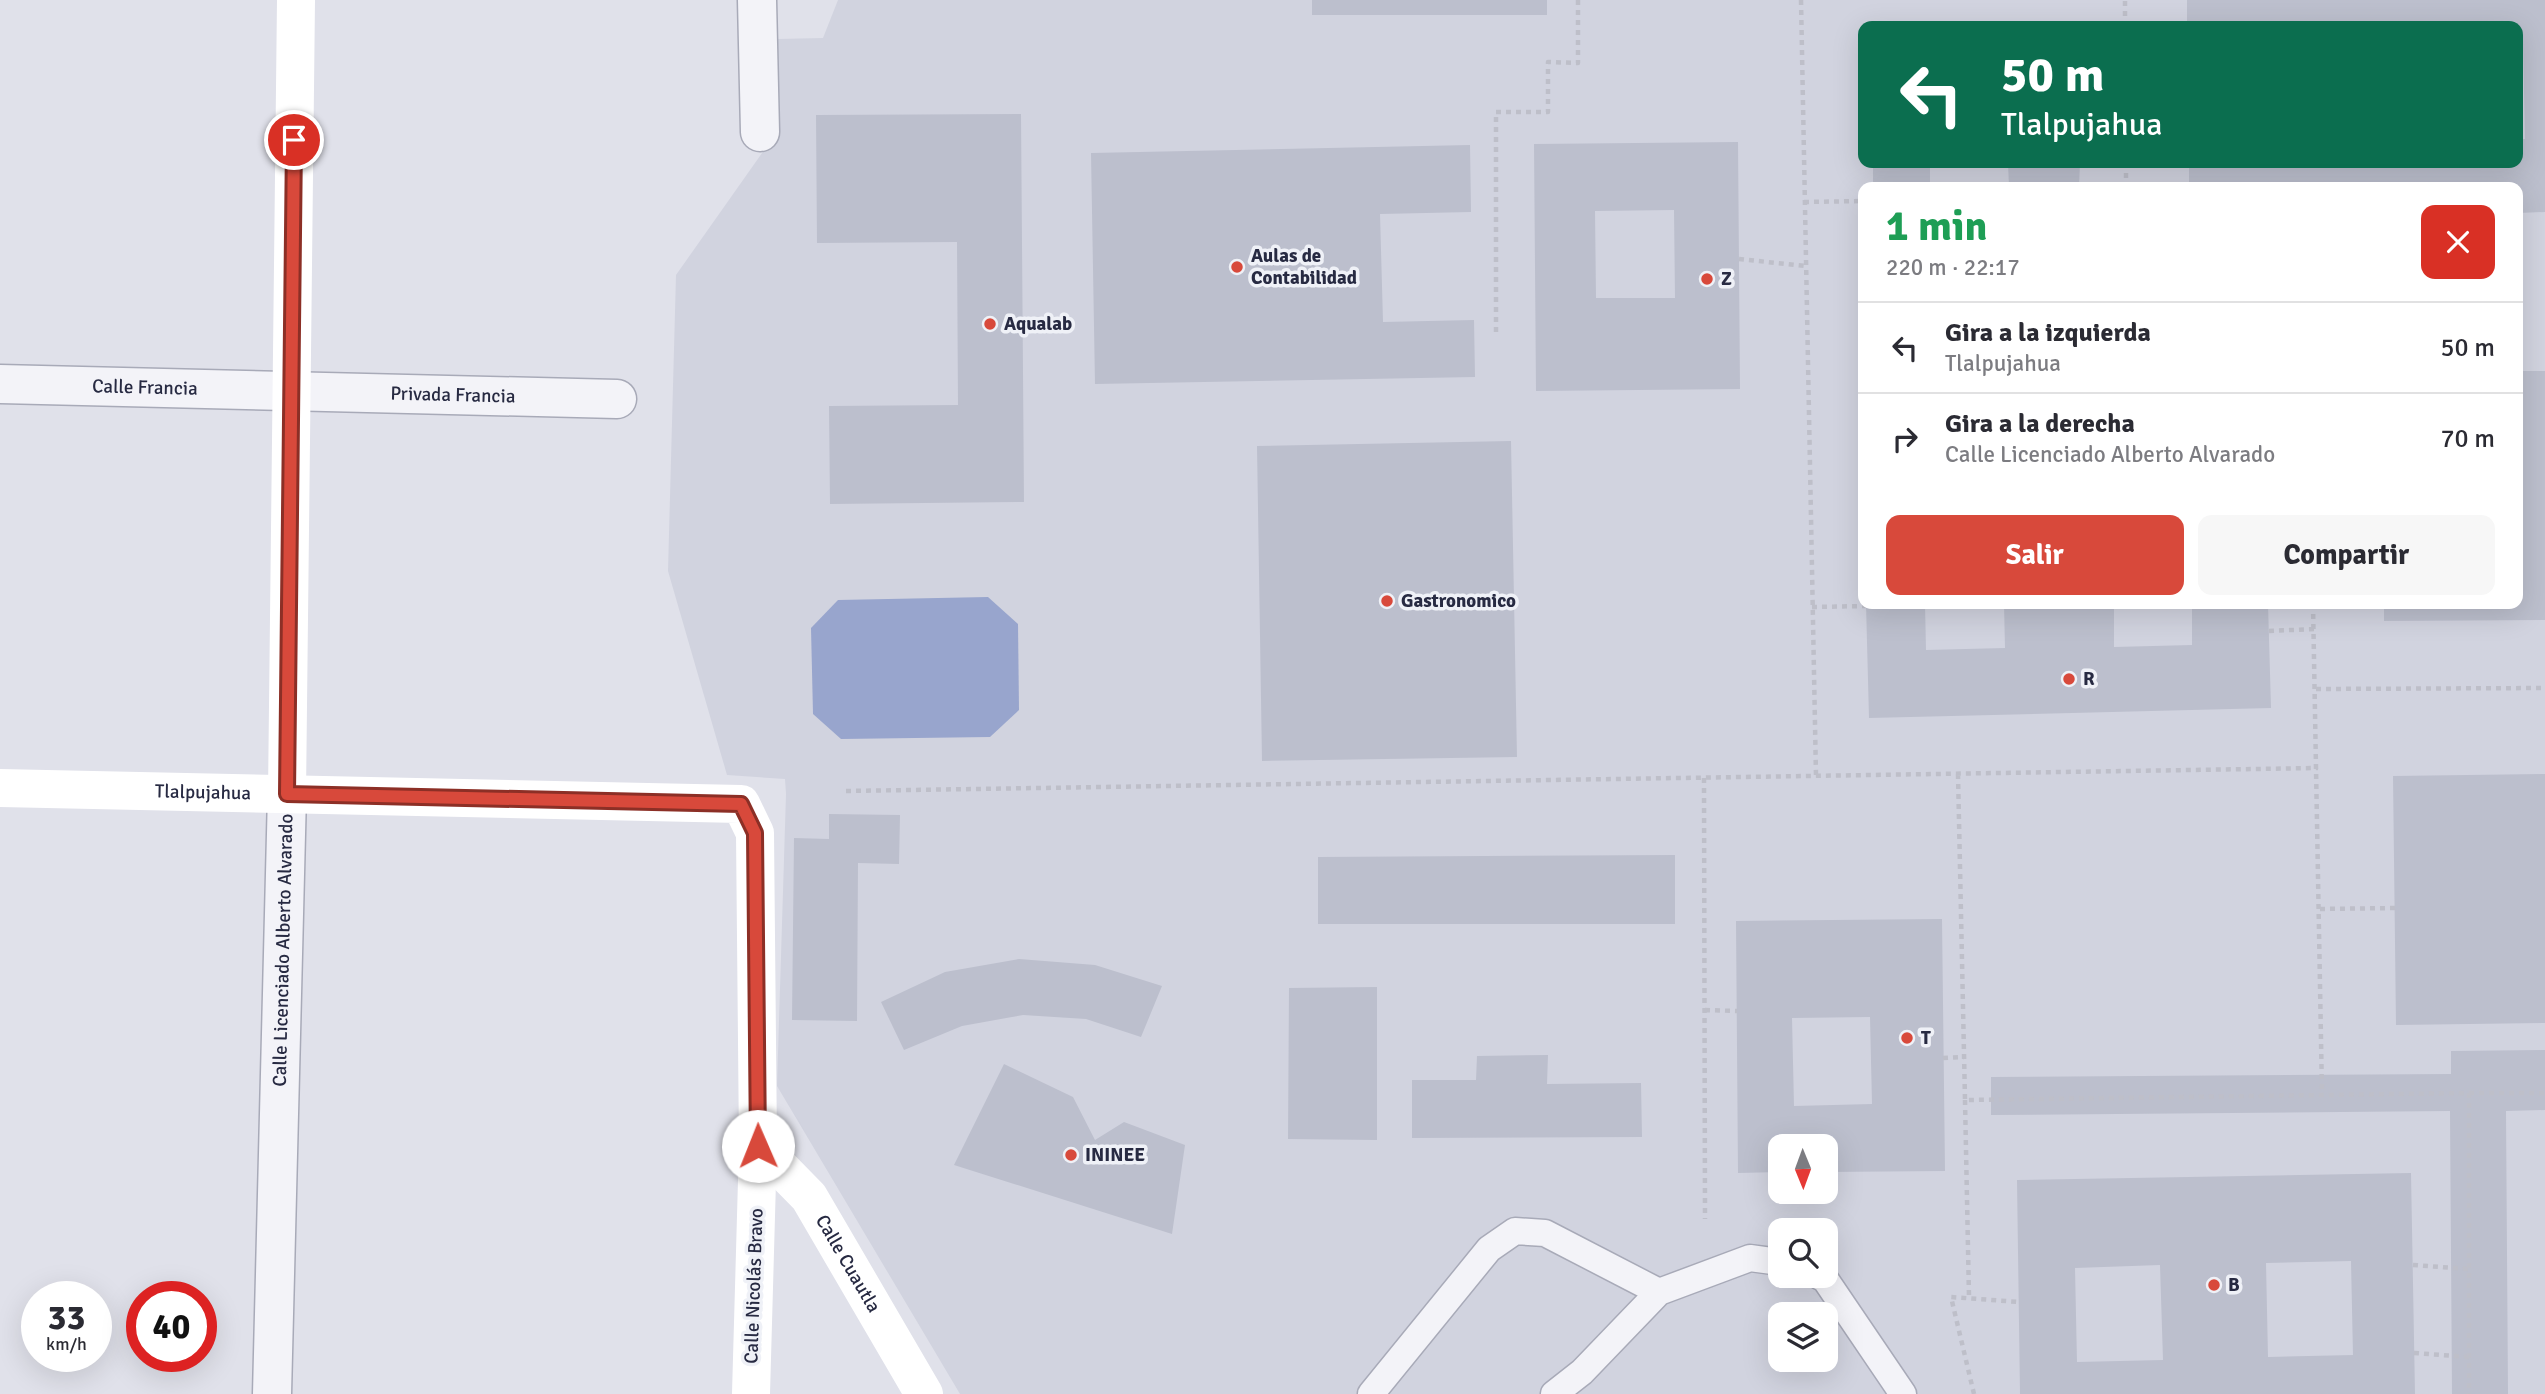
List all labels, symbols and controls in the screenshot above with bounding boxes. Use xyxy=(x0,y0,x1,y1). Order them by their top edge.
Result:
text: 50 m xyxy=(2001,45,2104,105)
icon: left xyxy=(1886,49,1977,140)
text: Tlalpujahua xyxy=(2001,105,2162,144)
pin xyxy=(264,110,324,170)
icon: arrive xyxy=(275,121,313,159)
text: 1 min xyxy=(1886,201,1987,252)
button: close xyxy=(2421,205,2495,279)
place label: Aulas de Contabilidad xyxy=(1251,244,1357,290)
text: 220 m · 22:17 xyxy=(1886,253,2020,282)
marker: Aulas de Contabilidad xyxy=(1229,259,1245,275)
place label: Z xyxy=(1721,267,1732,291)
marker: Z xyxy=(1699,271,1715,287)
place label: Aqualab xyxy=(1004,312,1072,336)
marker: Aqualab xyxy=(982,316,998,332)
text: Gira a la izquierda xyxy=(1945,317,2151,349)
icon: left xyxy=(1886,329,1924,367)
text: 50 m xyxy=(2440,332,2495,364)
text: Tlalpujahua xyxy=(1945,349,2061,378)
street label: Calle Francia xyxy=(92,374,198,401)
street label: Privada Francia xyxy=(390,381,516,409)
text: Gira a la derecha xyxy=(1945,408,2135,440)
icon: right xyxy=(1886,420,1924,458)
text: 70 m xyxy=(2440,423,2495,455)
text: Calle Licenciado Alberto Alvarado xyxy=(1945,440,2275,469)
button: Salir xyxy=(1886,515,2184,595)
button: Compartir xyxy=(2198,515,2495,595)
place label: Gastronomico xyxy=(1401,589,1516,613)
marker: Gastronomico xyxy=(1379,593,1395,609)
place label: R xyxy=(2083,667,2095,691)
marker: R xyxy=(2061,671,2077,687)
street label: Tlalpujahua xyxy=(155,779,251,805)
street label: Calle Licenciado Alberto Alvarado xyxy=(268,813,299,1087)
place label: T xyxy=(1921,1026,1931,1050)
marker: T xyxy=(1899,1030,1915,1046)
position arrow xyxy=(721,1109,795,1183)
north arrow xyxy=(1768,1134,1838,1204)
map controls xyxy=(1768,1134,1838,1372)
place label: ININEE xyxy=(1085,1143,1145,1167)
marker: ININEE xyxy=(1063,1147,1079,1163)
street label: Calle Nicolás Bravo xyxy=(739,1208,769,1364)
street label: Calle Cuautla xyxy=(810,1210,886,1317)
button: search xyxy=(1768,1218,1838,1288)
place label: B xyxy=(2228,1273,2240,1297)
marker: B xyxy=(2206,1277,2222,1293)
speed limit sign: 40 xyxy=(126,1281,217,1372)
text: 33 xyxy=(48,1296,85,1339)
button: layers xyxy=(1768,1302,1838,1372)
text: km/h xyxy=(46,1333,87,1355)

